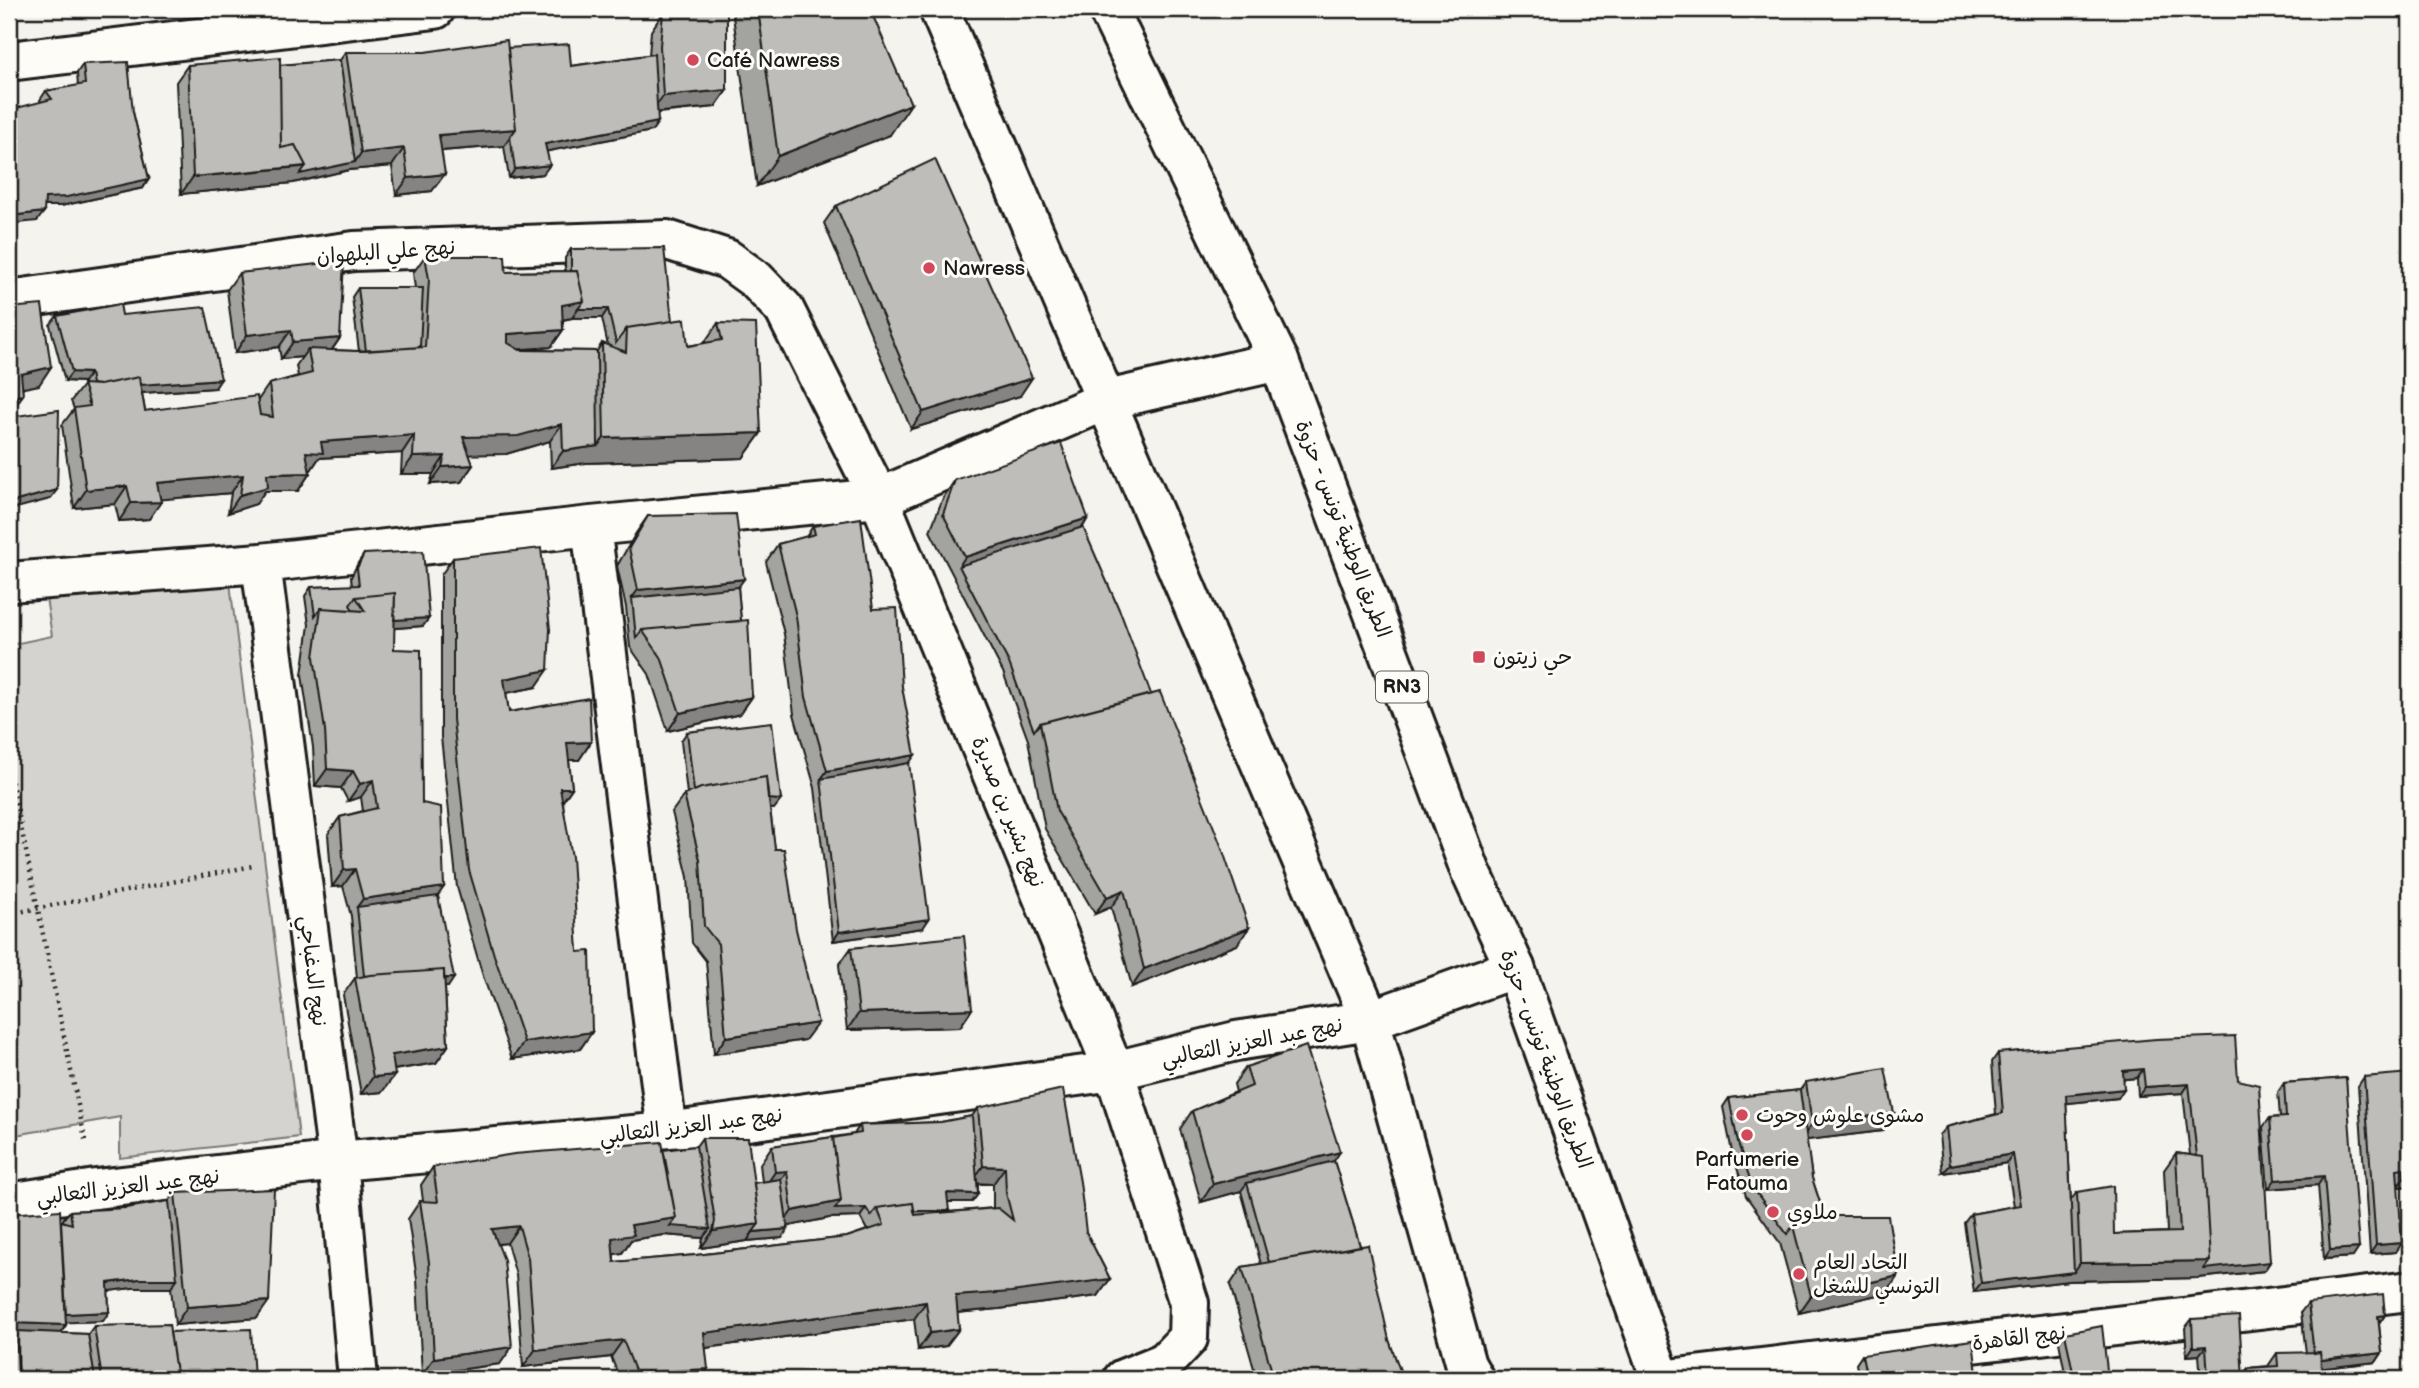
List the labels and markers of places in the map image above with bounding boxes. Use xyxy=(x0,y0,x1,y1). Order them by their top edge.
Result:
place label: Café Nawress xyxy=(707,48,840,73)
marker: Café Nawress xyxy=(685,52,701,68)
place label: Nawress xyxy=(943,256,1025,281)
marker: Nawress xyxy=(921,260,937,276)
place label: حي زيتون xyxy=(1493,645,1572,676)
marker: حي زيتون xyxy=(1471,649,1487,665)
place label: مشوى علوش وحوت xyxy=(1756,1103,1924,1129)
marker: مشوى علوش وحوت xyxy=(1734,1107,1750,1123)
marker: Parfumerie Fatouma xyxy=(1739,1127,1755,1143)
place label: Parfumerie Fatouma xyxy=(1695,1147,1799,1196)
place label: ملاوي xyxy=(1787,1200,1838,1227)
marker: ملاوي xyxy=(1765,1204,1781,1220)
place label: التحاد العام التونسي للشغل xyxy=(1813,1250,1940,1305)
marker: التحاد العام التونسي للشغل xyxy=(1791,1266,1807,1282)

